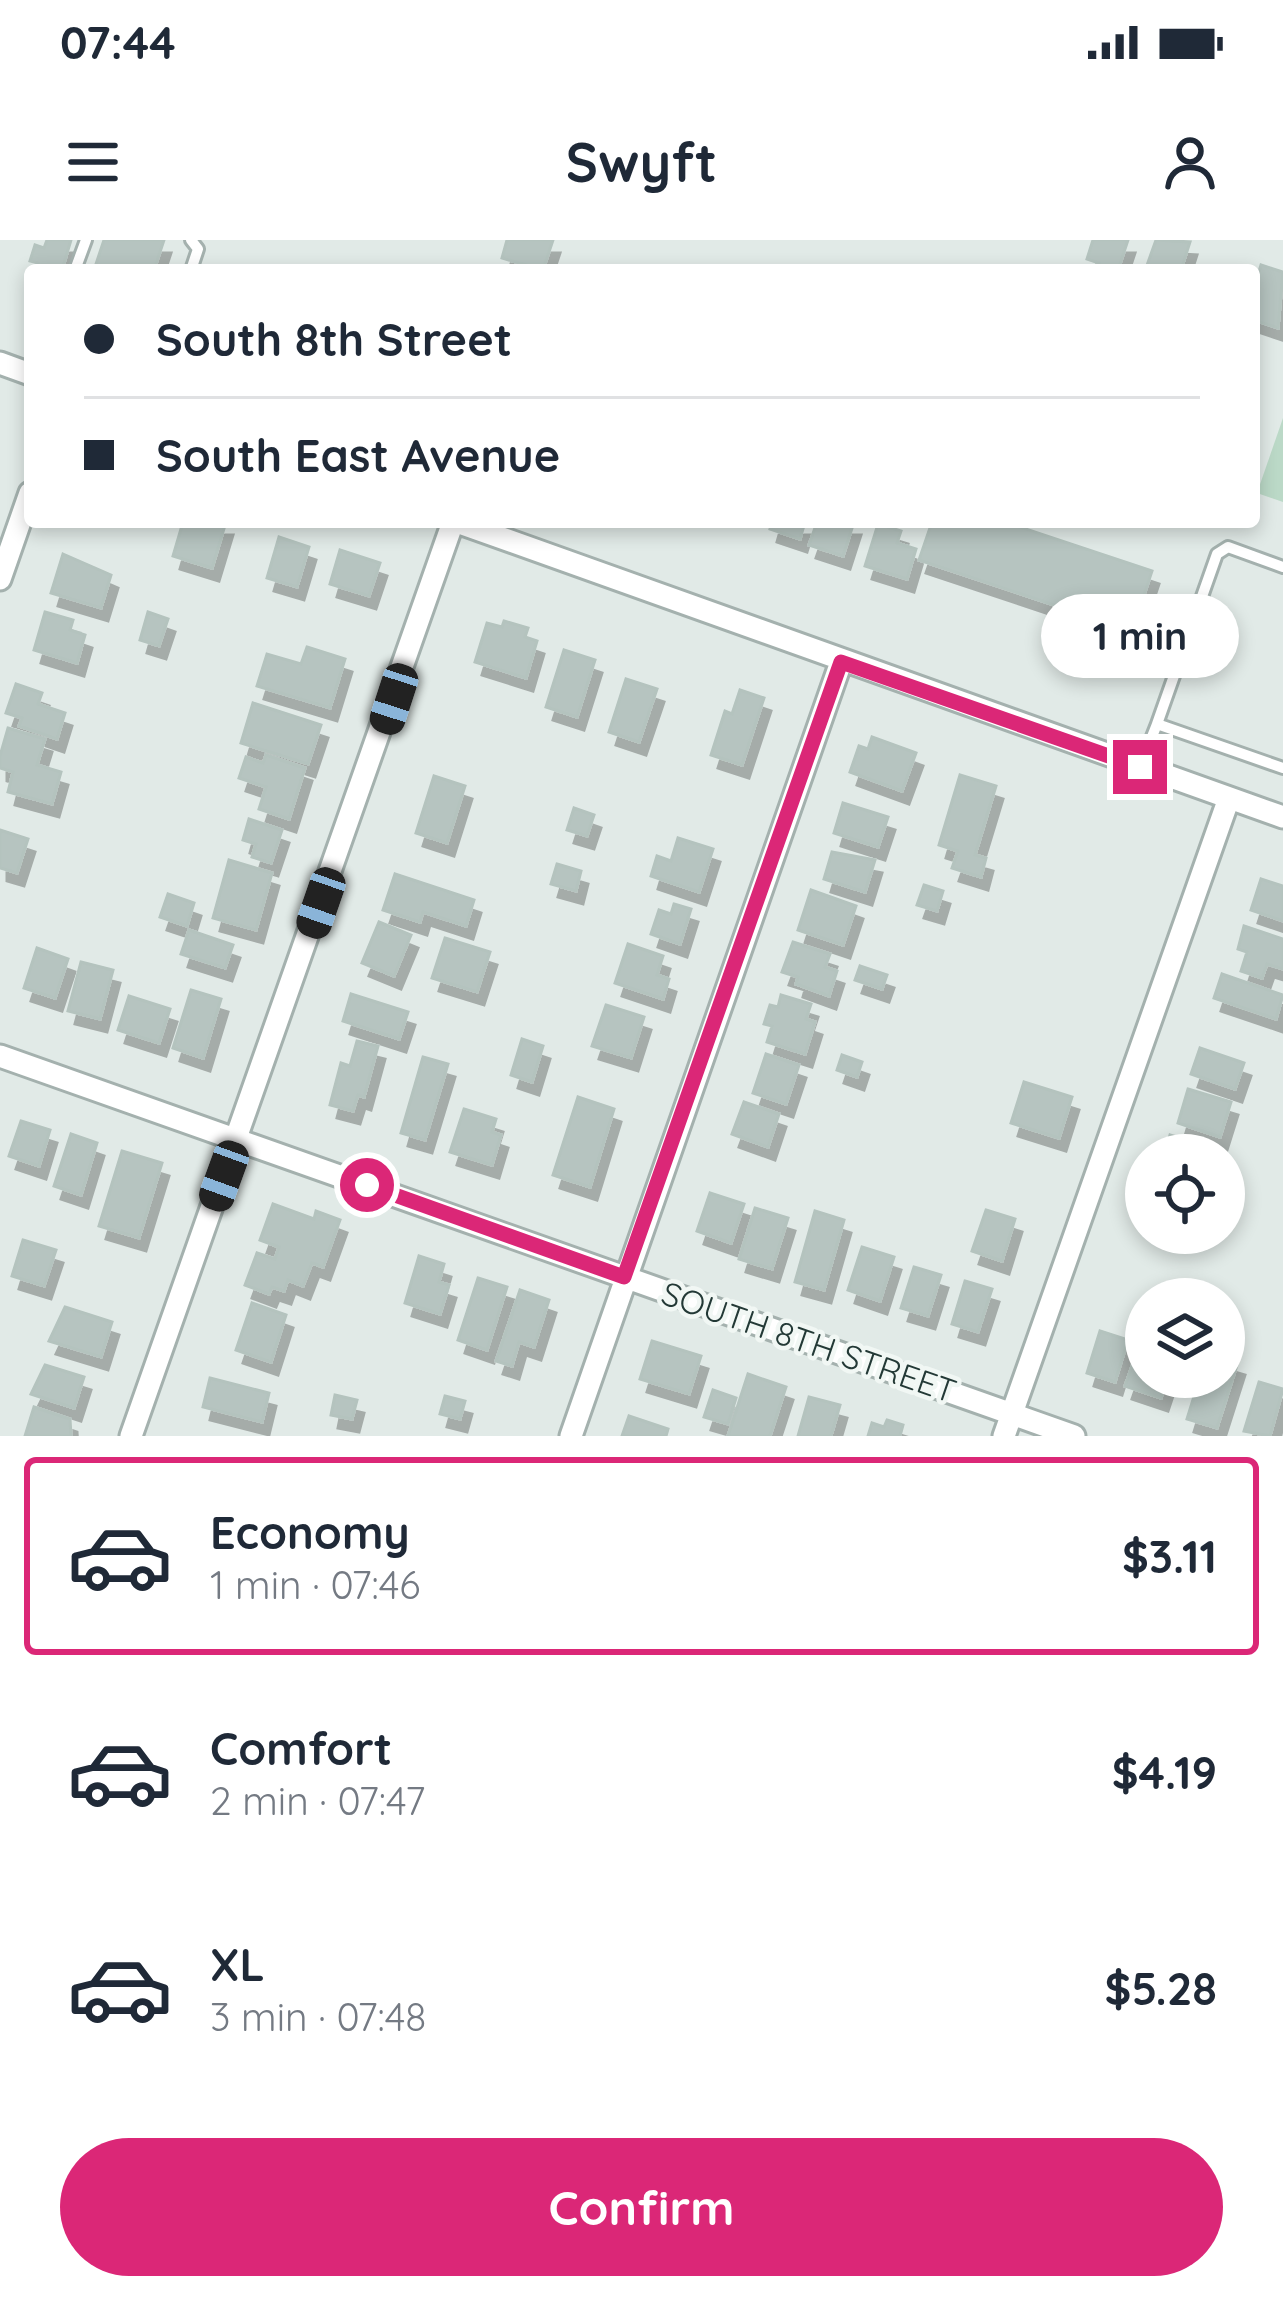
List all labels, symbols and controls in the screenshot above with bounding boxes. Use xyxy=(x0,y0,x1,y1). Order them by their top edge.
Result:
text: 07:44 xyxy=(60,14,176,70)
text: Swyft xyxy=(566,128,717,196)
icon: menu xyxy=(60,129,126,195)
icon: person xyxy=(1157,129,1223,195)
text: South 8th Street xyxy=(156,311,512,367)
text: South East Avenue xyxy=(156,427,560,483)
callout: 1 min xyxy=(1041,593,1239,677)
text: 1 min xyxy=(1093,611,1187,660)
car xyxy=(366,659,422,739)
route end xyxy=(1113,740,1167,794)
car xyxy=(292,863,350,943)
map controls xyxy=(1125,1134,1245,1398)
button: locate xyxy=(1125,1134,1245,1254)
car xyxy=(195,1136,253,1216)
route start xyxy=(340,1158,394,1212)
street label: SOUTH 8TH STREET xyxy=(657,1272,962,1411)
button: layers xyxy=(1125,1278,1245,1398)
icon: car xyxy=(66,1502,174,1610)
text: Economy xyxy=(210,1504,410,1560)
text: $3.11 xyxy=(1122,1528,1217,1584)
text: 1 min · 07:46 xyxy=(210,1560,420,1609)
icon: car xyxy=(66,1718,174,1826)
text: Comfort xyxy=(210,1720,392,1776)
text: $4.19 xyxy=(1112,1744,1217,1800)
text: 2 min · 07:47 xyxy=(210,1776,425,1825)
icon: car xyxy=(66,1934,174,2042)
text: XL xyxy=(210,1936,265,1992)
text: $5.28 xyxy=(1105,1960,1217,2016)
text: 3 min · 07:48 xyxy=(210,1992,426,2041)
button: Confirm xyxy=(60,2138,1223,2276)

